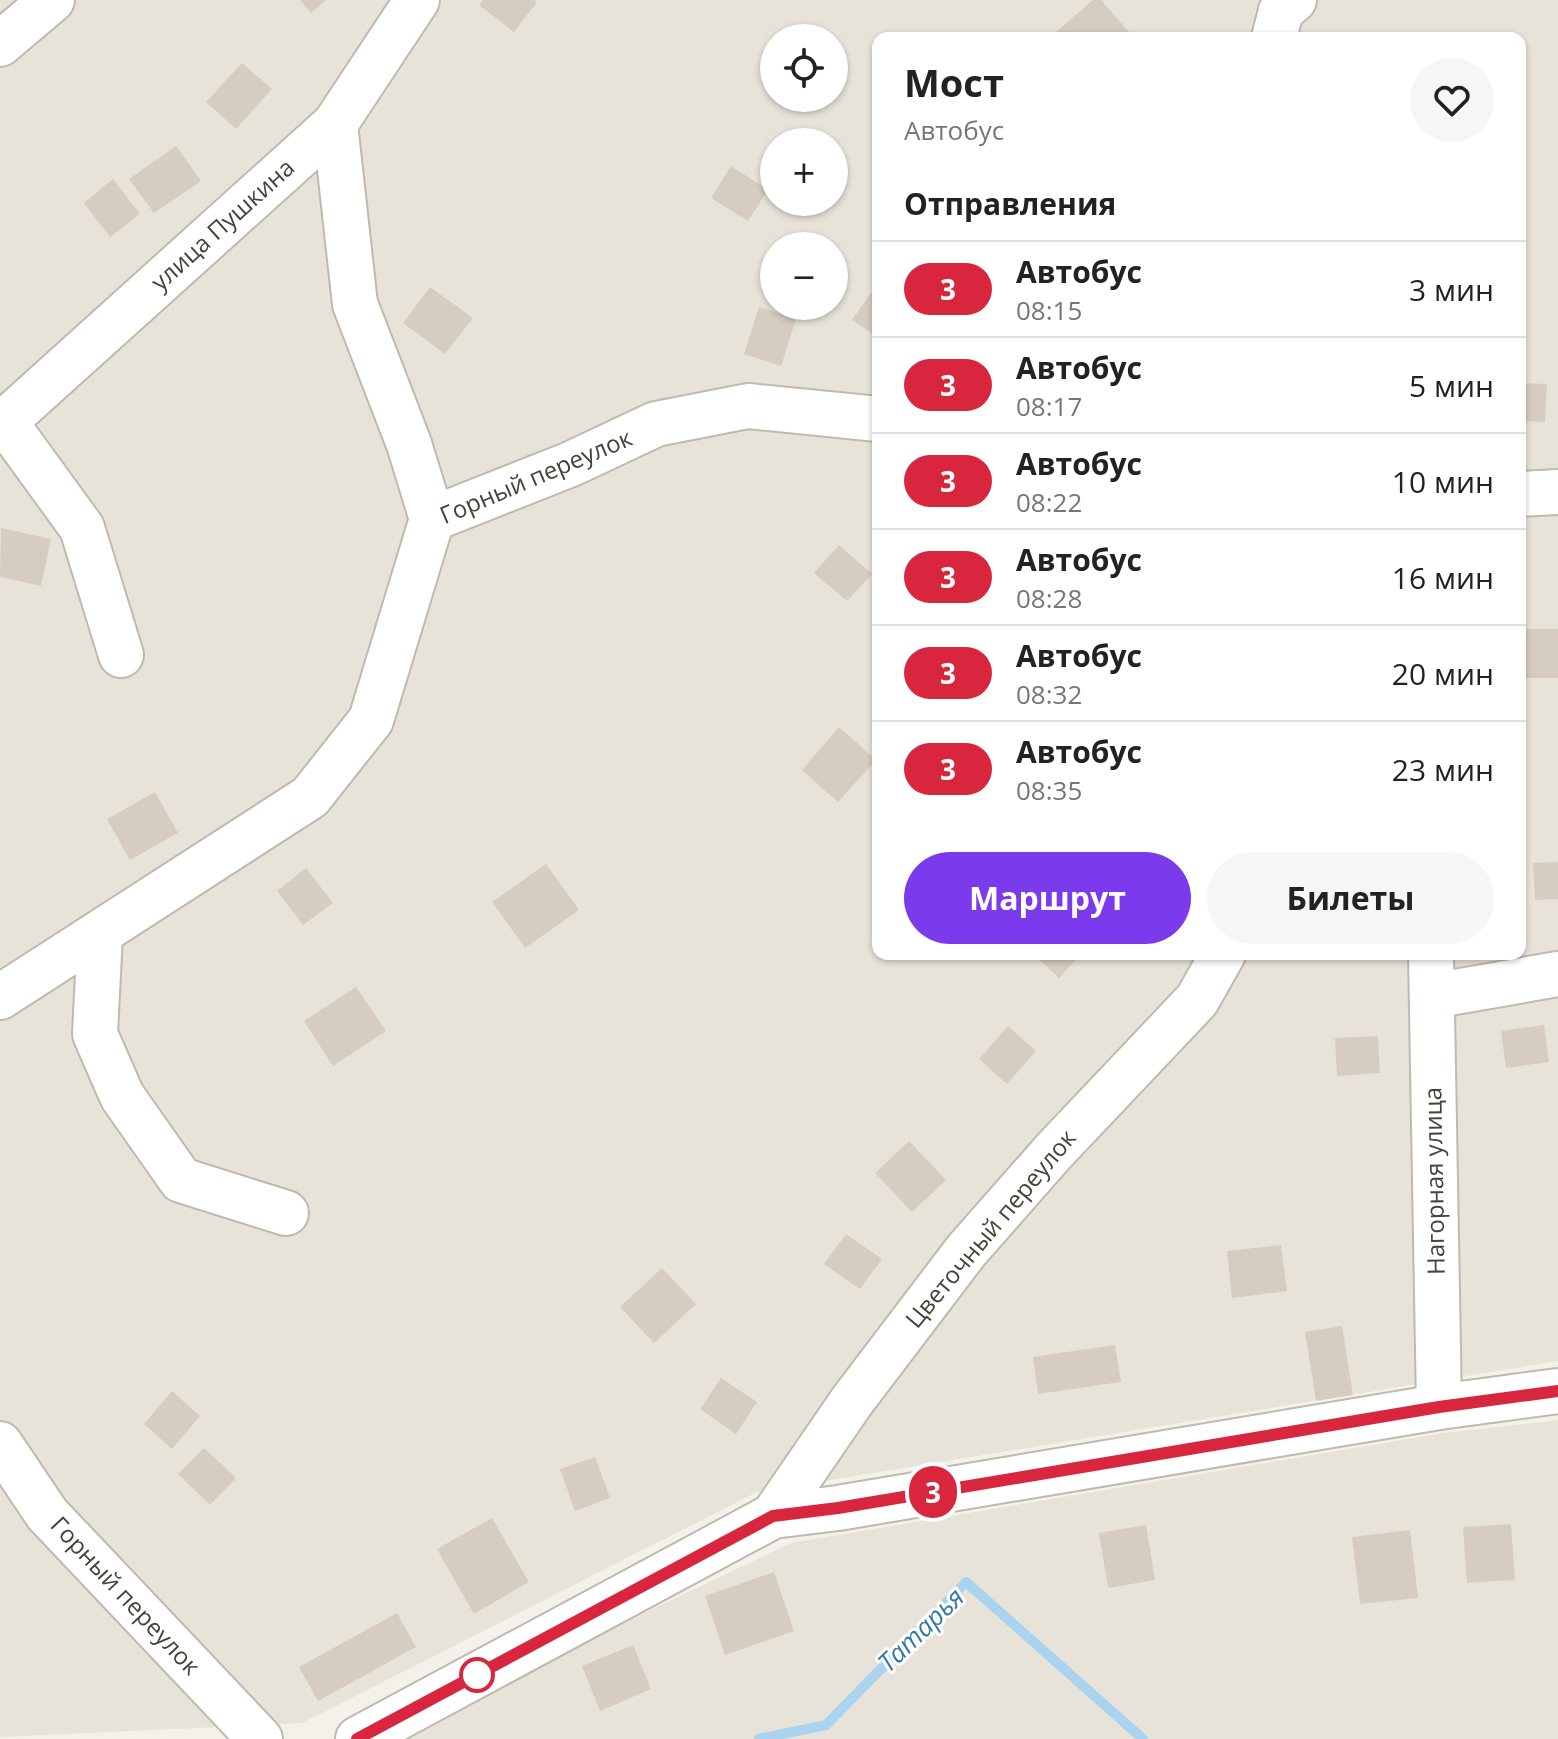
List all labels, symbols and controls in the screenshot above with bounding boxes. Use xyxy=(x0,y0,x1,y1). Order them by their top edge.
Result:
map controls xyxy=(760,24,848,320)
button: locate xyxy=(760,24,848,112)
text: Мост xyxy=(904,56,1004,108)
button: heart xyxy=(1410,58,1494,142)
text: Автобус xyxy=(904,112,1004,148)
button: + xyxy=(760,128,848,216)
street label: улица Пушкина xyxy=(143,151,301,297)
text: Отправления xyxy=(904,183,1116,224)
button: − xyxy=(760,232,848,320)
text: Автобус xyxy=(1016,251,1142,292)
text: 3 мин xyxy=(1409,269,1494,310)
text: 3 xyxy=(940,270,956,308)
text: 08:15 xyxy=(1016,292,1082,328)
text: Автобус xyxy=(1016,347,1142,388)
text: 5 мин xyxy=(1409,365,1494,406)
text: 3 xyxy=(940,366,956,404)
text: 08:17 xyxy=(1016,388,1082,424)
street label: Горный переулок xyxy=(434,420,637,531)
text: Автобус xyxy=(1016,443,1142,484)
text: 10 мин xyxy=(1392,461,1494,502)
text: 3 xyxy=(940,462,956,500)
text: 08:22 xyxy=(1016,484,1082,520)
text: Автобус xyxy=(1016,539,1142,580)
text: 16 мин xyxy=(1392,557,1494,598)
text: 3 xyxy=(940,558,956,596)
text: 08:28 xyxy=(1016,580,1082,616)
text: Автобус xyxy=(1016,635,1142,676)
text: 20 мин xyxy=(1392,653,1494,694)
text: 3 xyxy=(940,654,956,692)
text: 08:32 xyxy=(1016,676,1082,712)
text: Автобус xyxy=(1016,731,1142,772)
text: 23 мин xyxy=(1392,749,1494,790)
text: 3 xyxy=(940,750,956,788)
text: 08:35 xyxy=(1016,772,1082,808)
button: Маршрут xyxy=(904,852,1191,944)
button: Билеты xyxy=(1207,852,1494,944)
street label: Нагорная улица xyxy=(1415,1087,1452,1275)
street label: Цветочный переулок xyxy=(897,1121,1083,1334)
line badge: 3 xyxy=(907,1466,959,1518)
text: 3 xyxy=(925,1473,941,1511)
street label: Горный переулок xyxy=(44,1508,209,1682)
water label: Татарья xyxy=(869,1579,971,1679)
unlabelled marker xyxy=(460,1658,494,1692)

